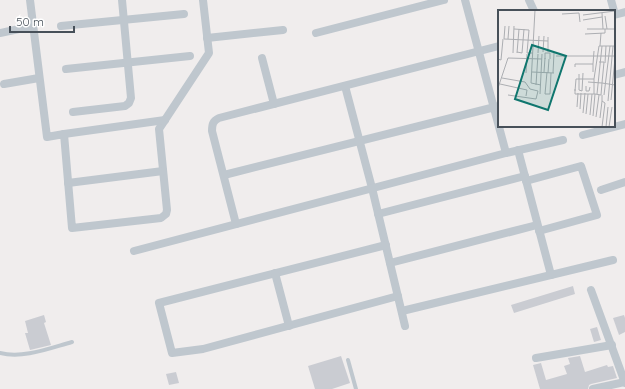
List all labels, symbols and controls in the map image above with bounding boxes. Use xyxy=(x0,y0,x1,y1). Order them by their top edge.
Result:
scale bar xyxy=(10,8,74,34)
inset map xyxy=(498,10,615,127)
text: 50 m xyxy=(16,14,44,29)

